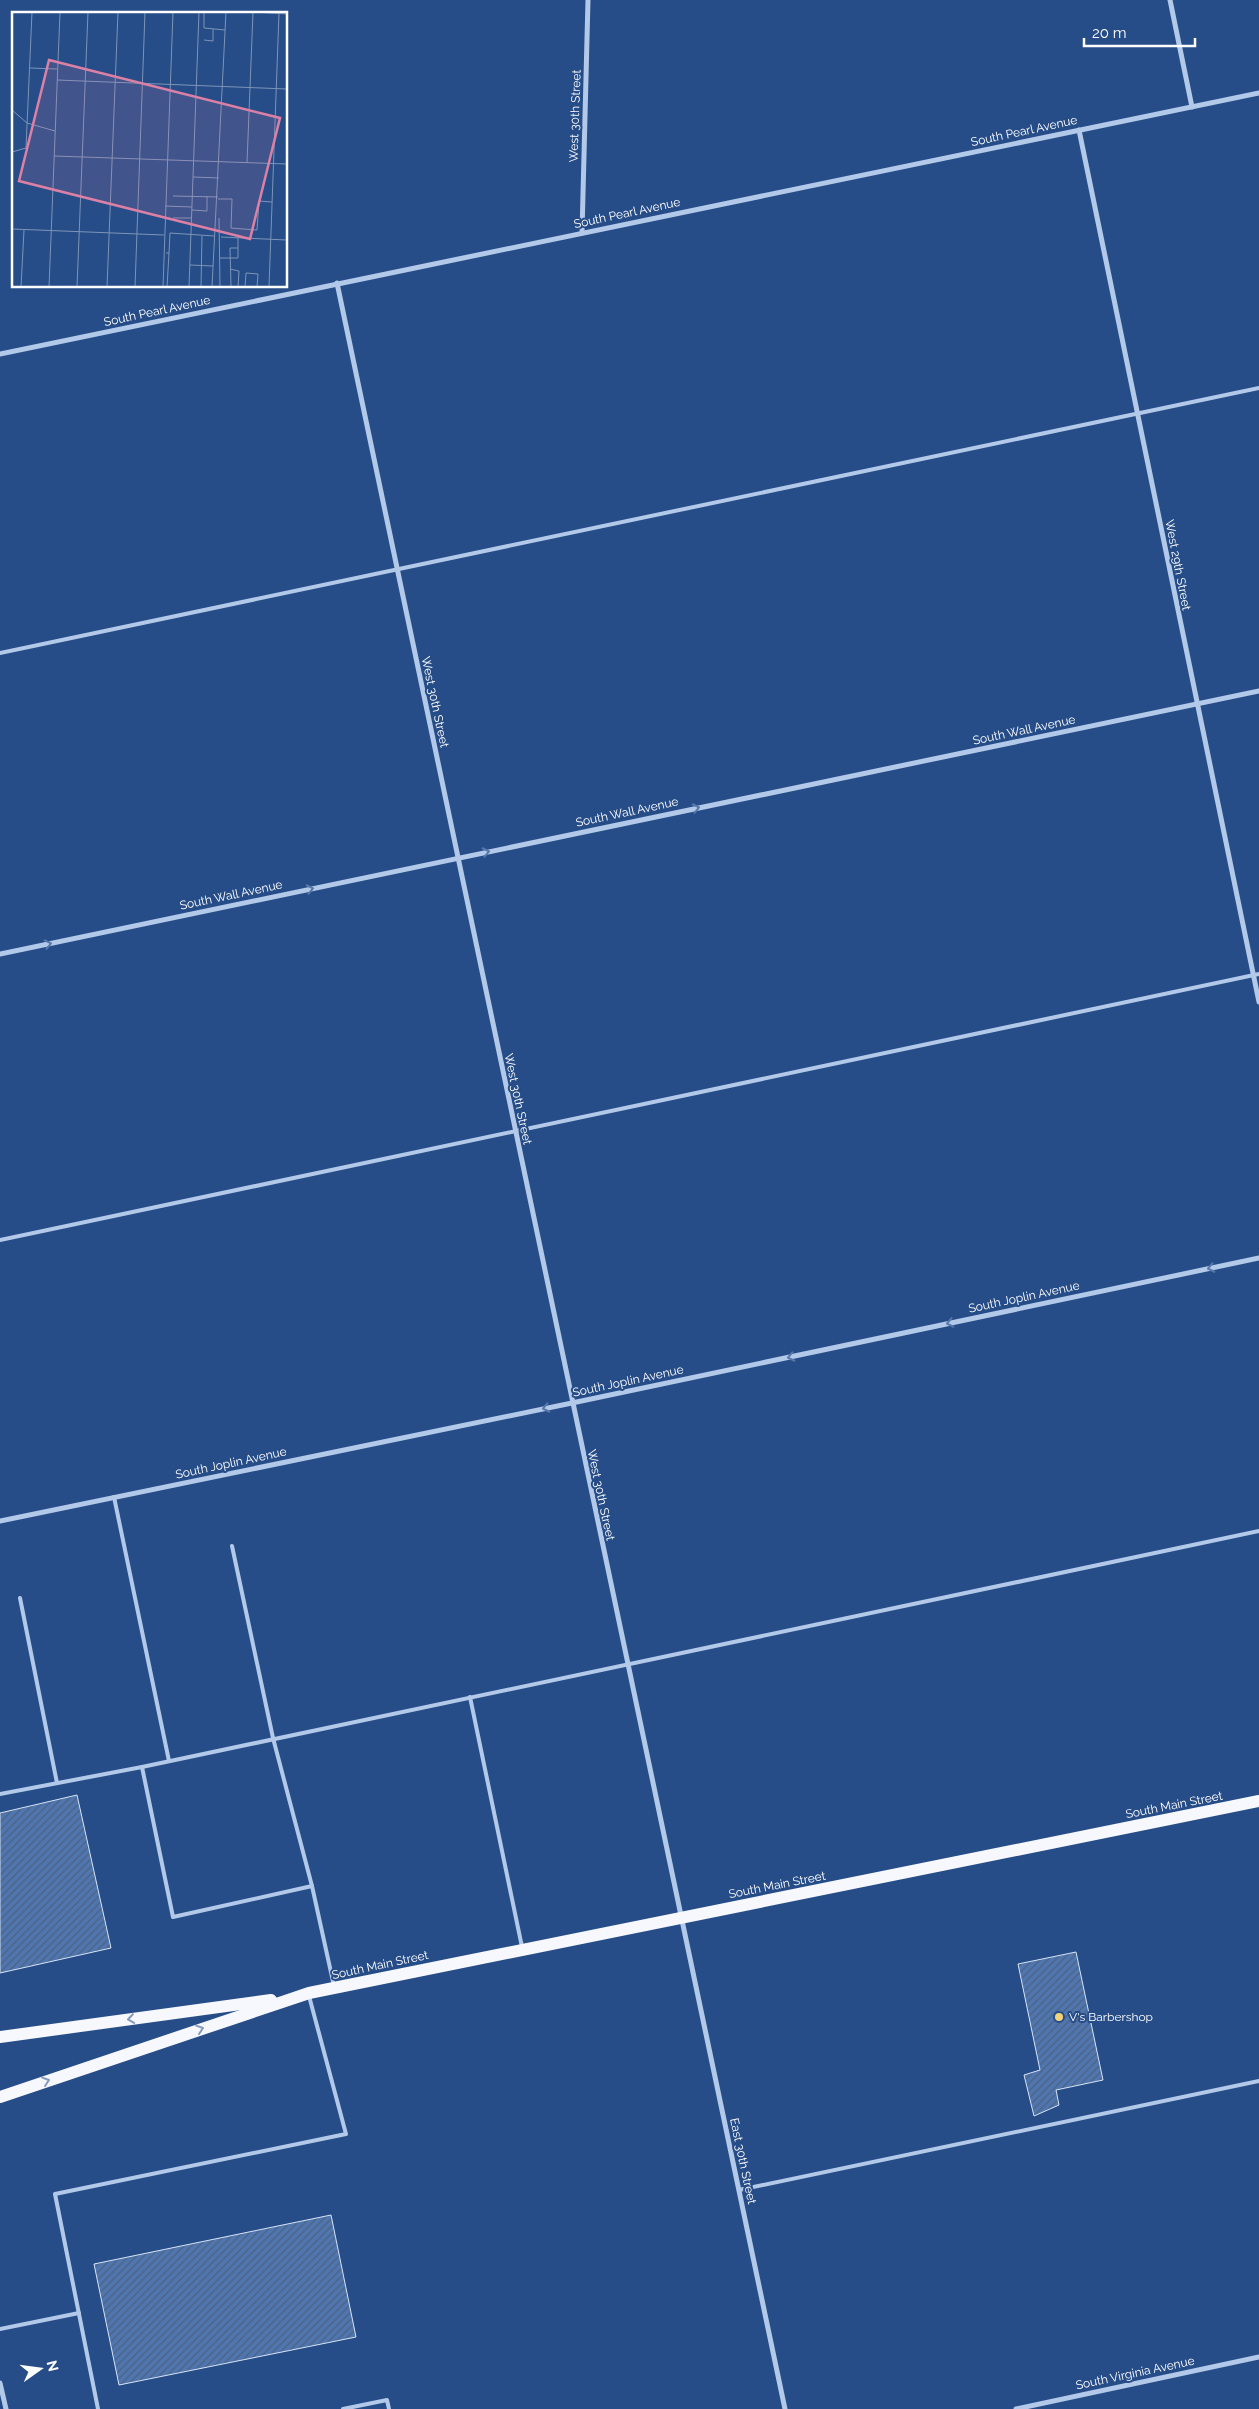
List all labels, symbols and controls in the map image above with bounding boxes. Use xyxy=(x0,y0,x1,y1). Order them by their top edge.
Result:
inset map xyxy=(12,12,288,288)
scale bar xyxy=(1084,15,1195,47)
text: 20 m xyxy=(1092,24,1127,42)
street label: West 30th Street xyxy=(566,69,584,163)
street label: South Pearl Avenue xyxy=(969,113,1079,149)
street label: South Pearl Avenue xyxy=(572,195,682,231)
street label: South Pearl Avenue xyxy=(102,293,212,329)
street label: West 29th Street xyxy=(1162,518,1194,612)
street label: West 30th Street xyxy=(419,655,451,749)
street label: South Wall Avenue xyxy=(971,712,1077,748)
street label: South Wall Avenue xyxy=(574,794,680,830)
one-way arrow xyxy=(692,803,701,814)
one-way arrow xyxy=(481,847,490,858)
street label: South Wall Avenue xyxy=(178,877,284,913)
one-way arrow xyxy=(305,884,314,895)
one-way arrow xyxy=(43,939,52,949)
street label: West 30th Street xyxy=(502,1052,534,1146)
one-way arrow xyxy=(1207,1262,1216,1273)
street label: South Joplin Avenue xyxy=(967,1278,1081,1316)
one-way arrow xyxy=(945,1317,954,1328)
one-way arrow xyxy=(786,1351,795,1362)
street label: South Joplin Avenue xyxy=(571,1362,685,1400)
one-way arrow xyxy=(542,1403,550,1413)
street label: South Joplin Avenue xyxy=(174,1444,288,1482)
street label: West 30th Street xyxy=(585,1448,617,1542)
street label: South Main Street xyxy=(1124,1789,1224,1821)
street label: South Main Street xyxy=(727,1869,827,1901)
street label: South Main Street xyxy=(330,1948,430,1982)
place label: V's Barbershop xyxy=(1069,2010,1153,2024)
marker: V's Barbershop xyxy=(1053,2011,1065,2023)
one-way arrow xyxy=(126,2013,134,2024)
one-way arrow xyxy=(195,2025,204,2035)
one-way arrow xyxy=(41,2077,50,2087)
street label: East 30th Street xyxy=(727,2117,759,2205)
north arrow xyxy=(15,2344,65,2394)
street label: South Virginia Avenue xyxy=(1074,2354,1196,2392)
text: N xyxy=(44,2359,62,2373)

